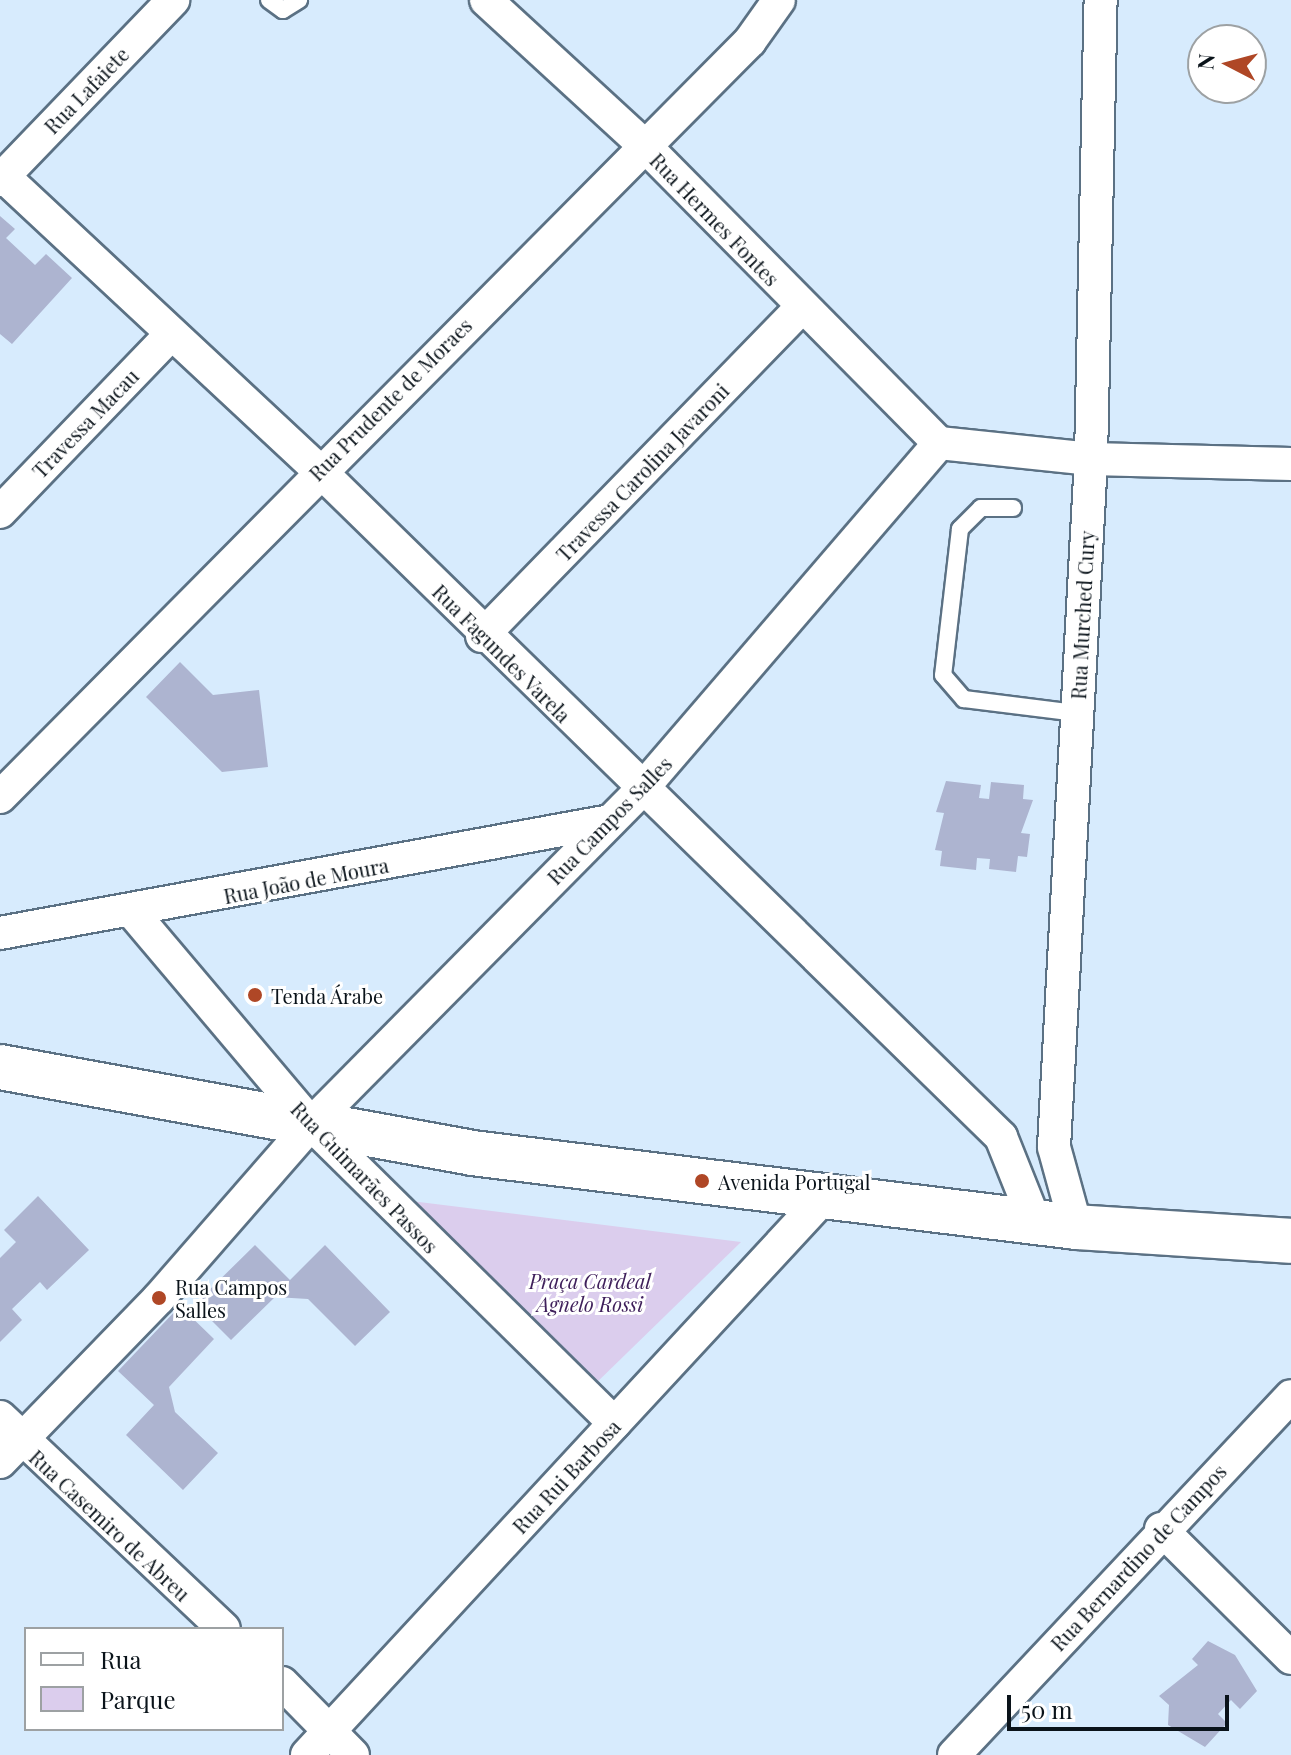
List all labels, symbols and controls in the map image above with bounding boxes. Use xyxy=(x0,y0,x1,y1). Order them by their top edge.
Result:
north arrow xyxy=(1187,24,1267,104)
street label: Rua Lafaiete xyxy=(39,42,133,138)
text: N xyxy=(1189,52,1221,71)
street label: Rua Hermes Fontes xyxy=(646,148,784,290)
street label: Rua Prudente de Moraes xyxy=(304,313,476,485)
street label: Travessa Macau xyxy=(27,363,143,483)
street label: Travessa Carolina Javaroni xyxy=(551,378,733,566)
street label: Rua Murched Cury xyxy=(1066,530,1098,700)
street label: Rua Fagundes Varela xyxy=(428,579,576,727)
street label: Rua Campos Salles xyxy=(542,751,676,889)
street label: Rua João de Moura xyxy=(221,852,391,908)
place label: Tenda Árabe xyxy=(271,983,384,1007)
marker: Tenda Árabe xyxy=(246,986,264,1004)
street label: Rua Guimarães Passos xyxy=(287,1096,443,1258)
place label: Avenida Portugal xyxy=(718,1169,871,1193)
marker: Avenida Portugal xyxy=(693,1172,711,1190)
park label: Praça Cardeal Agnelo Rossi xyxy=(529,1268,651,1315)
place label: Rua Campos Salles xyxy=(175,1274,288,1321)
marker: Rua Campos Salles xyxy=(150,1289,168,1307)
street label: Rua Rui Barbosa xyxy=(507,1414,625,1538)
street label: Rua Casemiro de Abreu xyxy=(25,1444,195,1606)
street label: Rua Bernardino de Campos xyxy=(1045,1459,1231,1655)
legend xyxy=(24,1627,284,1731)
text: Rua xyxy=(100,1643,141,1675)
scale bar xyxy=(1011,1679,1233,1729)
text: Parque xyxy=(100,1683,176,1715)
text: 50 m xyxy=(1021,1693,1073,1725)

